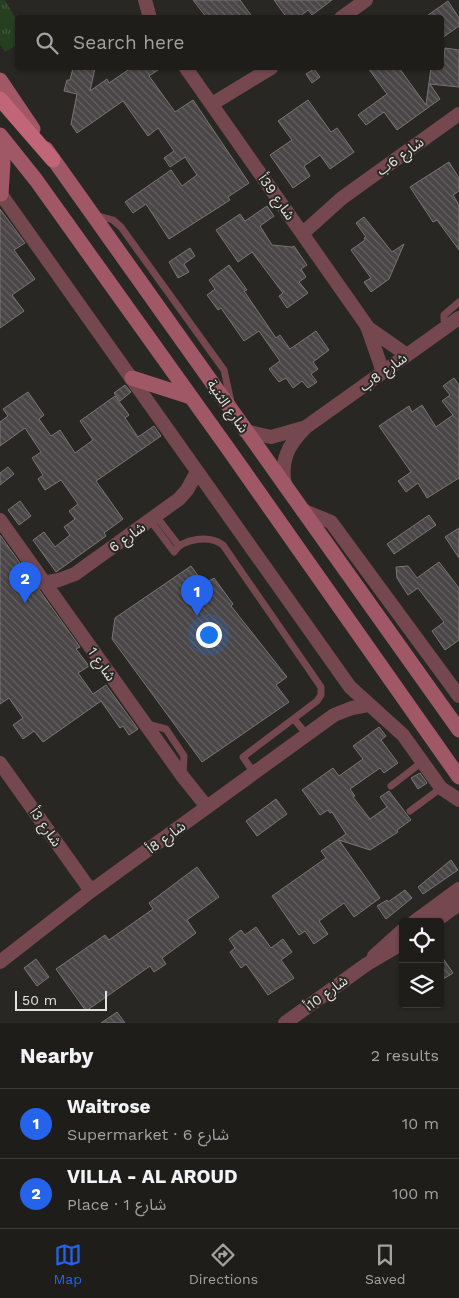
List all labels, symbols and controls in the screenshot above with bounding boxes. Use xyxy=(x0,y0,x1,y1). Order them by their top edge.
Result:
search box xyxy=(15,15,444,70)
icon: search xyxy=(33,29,61,57)
text: Search here xyxy=(73,31,184,54)
street label: شارع 6ب xyxy=(373,134,429,181)
street label: شارع 39أ xyxy=(253,170,299,225)
street label: شارع 8ب xyxy=(356,349,412,397)
street label: شارع الثنية xyxy=(201,376,252,437)
street label: شارع 6 xyxy=(106,519,150,558)
pin: 2 xyxy=(9,562,41,603)
pin: 1 xyxy=(181,575,213,616)
your location xyxy=(196,622,222,648)
street label: شارع 1 xyxy=(82,644,119,686)
street label: شارع 3أ xyxy=(24,804,66,851)
street label: شارع 8أ xyxy=(143,817,190,859)
map controls xyxy=(399,918,444,1008)
button: locate xyxy=(399,918,444,963)
button: layers xyxy=(399,963,444,1008)
street label: شارع 10أ xyxy=(301,971,353,1017)
scale bar xyxy=(15,988,108,1011)
text: 50 m xyxy=(22,992,57,1008)
text: Nearby xyxy=(20,1043,93,1068)
text: 2 results xyxy=(371,1046,439,1065)
text: Waitrose xyxy=(67,1095,151,1118)
text: 1 xyxy=(33,1114,39,1133)
text: 10 m xyxy=(402,1114,439,1133)
text: Supermarket · شارع 6 xyxy=(67,1125,229,1144)
text: VILLA - AL AROUD xyxy=(67,1165,238,1188)
text: 2 xyxy=(31,1184,41,1203)
text: 100 m xyxy=(392,1184,439,1203)
text: Place · شارع 1 xyxy=(67,1195,166,1214)
tab: Map xyxy=(53,1241,82,1287)
tab: Directions xyxy=(189,1241,258,1287)
tab: Saved xyxy=(365,1241,406,1287)

